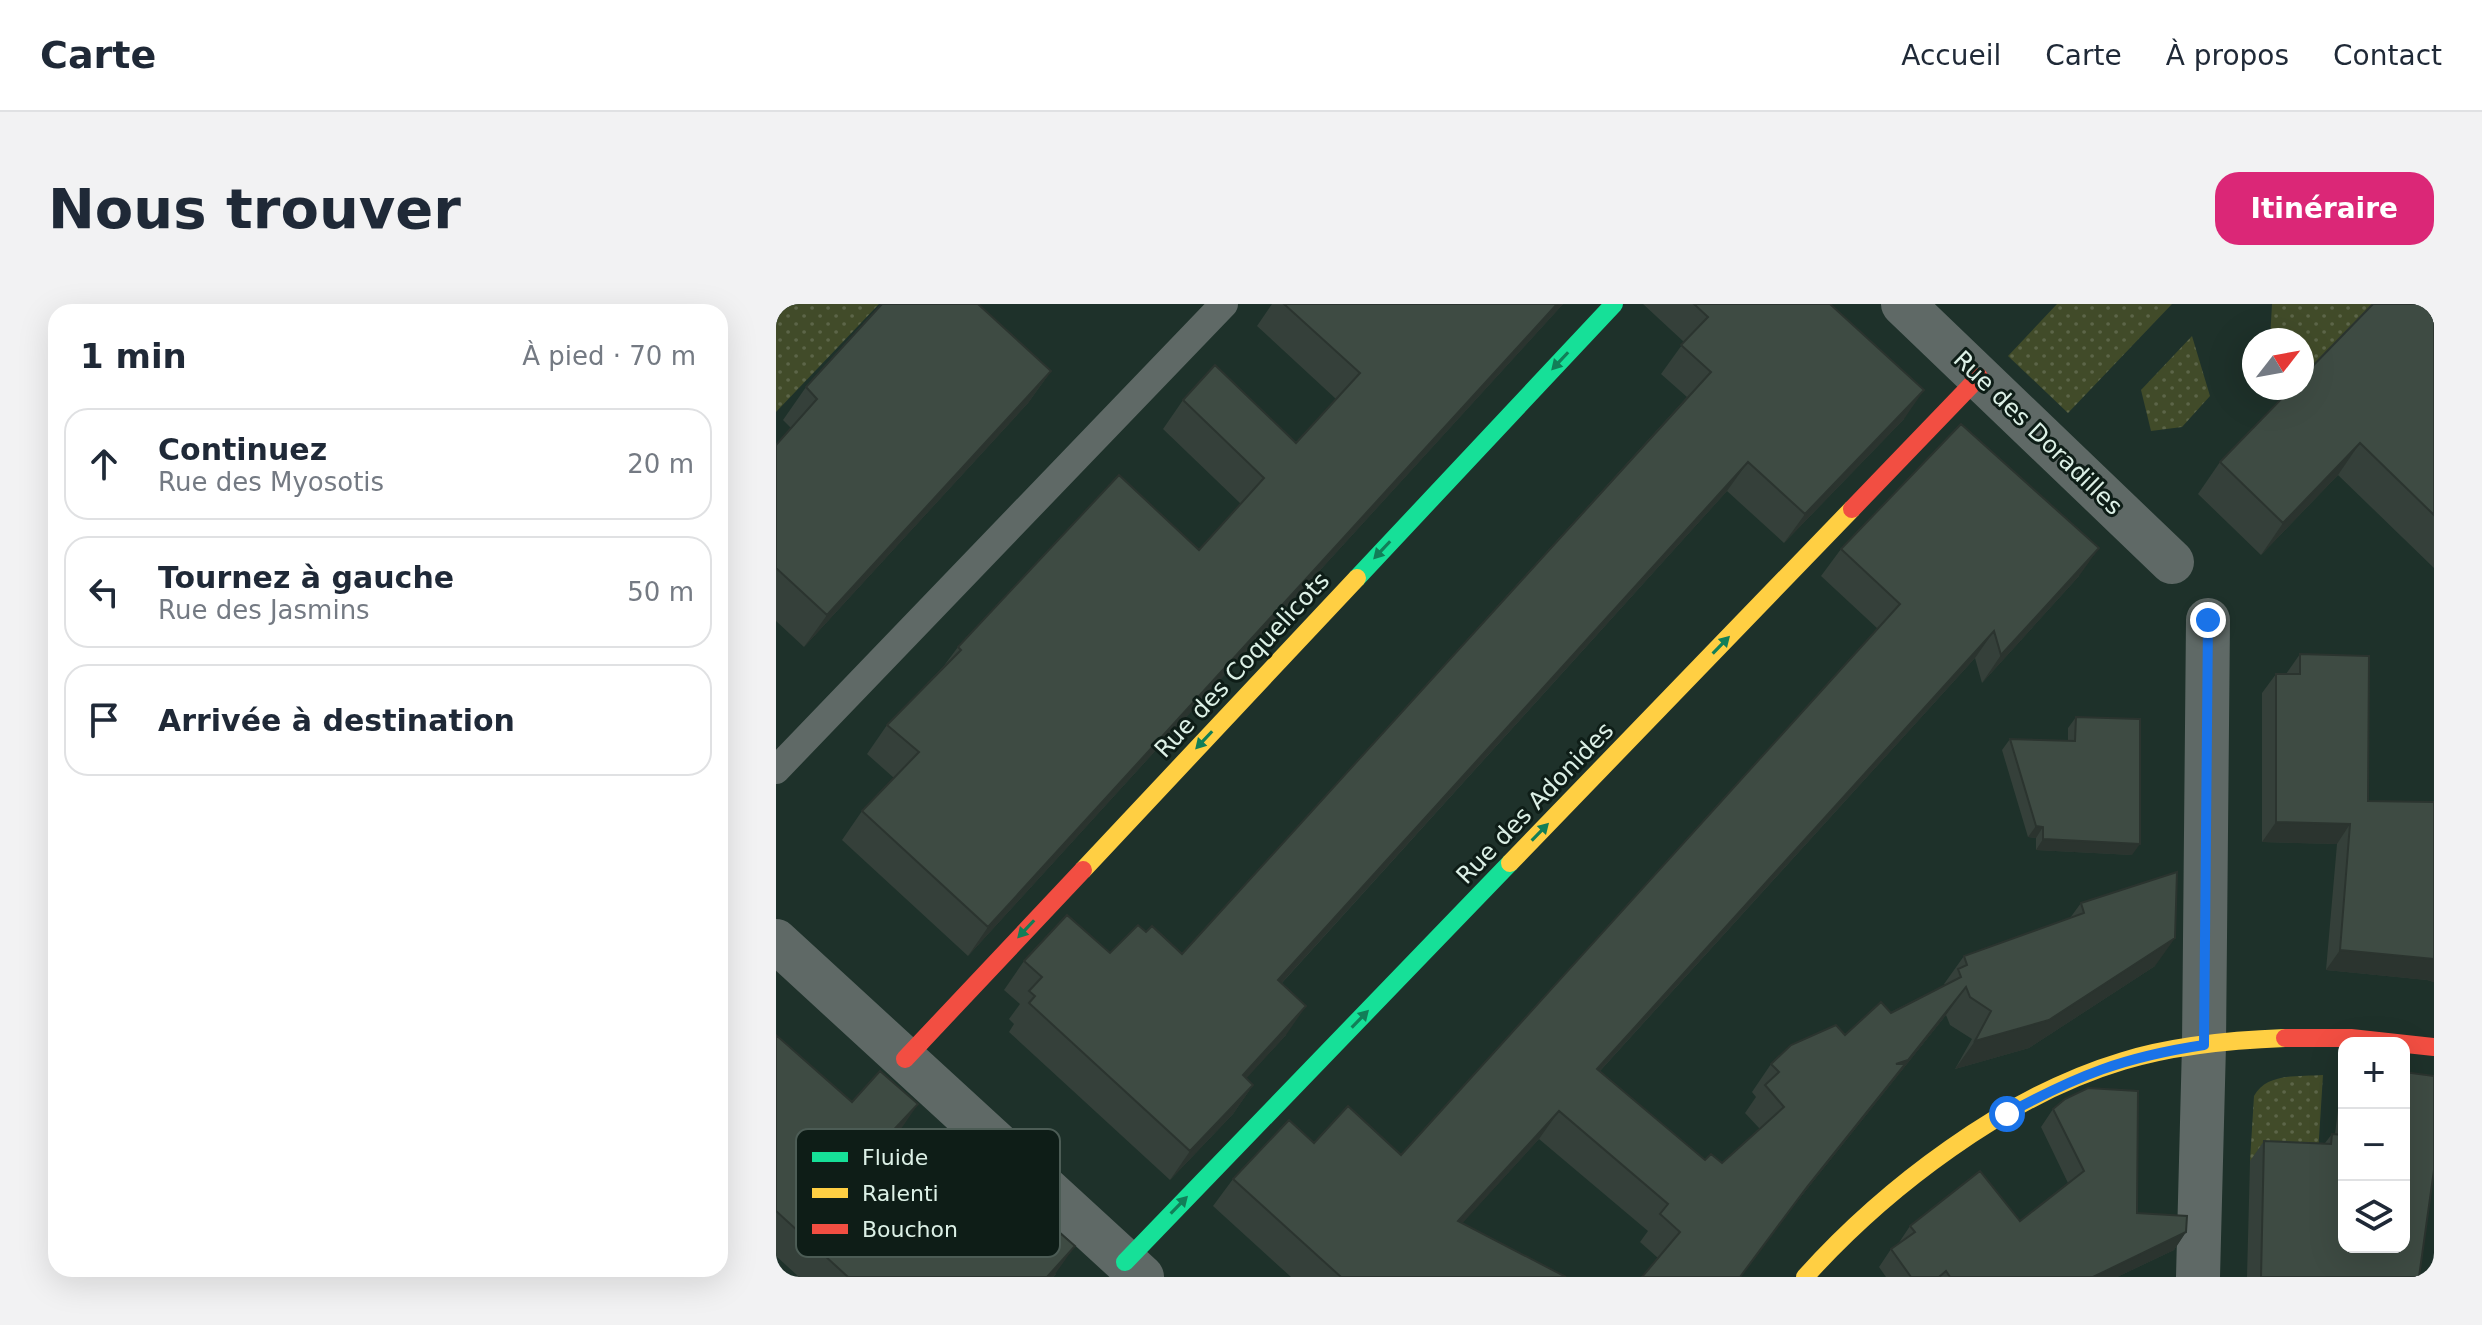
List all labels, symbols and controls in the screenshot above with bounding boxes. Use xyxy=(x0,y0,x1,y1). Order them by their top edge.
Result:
text: Carte xyxy=(40,33,156,77)
text: Accueil xyxy=(1901,39,2001,72)
text: Carte xyxy=(2045,39,2122,72)
text: À propos xyxy=(2166,39,2289,72)
text: Contact xyxy=(2333,39,2442,72)
button: Itinéraire xyxy=(2215,172,2434,245)
text: Nous trouver xyxy=(48,176,461,241)
north arrow xyxy=(2242,328,2314,400)
text: 1 min xyxy=(80,336,187,376)
text: À pied · 70 m xyxy=(522,341,696,371)
street label: Rue des Doradilles xyxy=(1948,345,2128,521)
one-way arrow xyxy=(1552,351,1570,370)
text: Continuez xyxy=(158,432,327,467)
icon: ahead xyxy=(82,442,126,486)
text: 20 m xyxy=(627,449,694,479)
text: Rue des Myosotis xyxy=(158,467,384,497)
one-way arrow xyxy=(1374,541,1392,560)
text: Tournez à gauche xyxy=(158,560,454,595)
street label: Rue des Coquelicots xyxy=(1149,567,1335,763)
icon: left xyxy=(82,570,126,614)
text: 50 m xyxy=(627,577,694,607)
text: Rue des Jasmins xyxy=(158,595,370,625)
route end xyxy=(2190,602,2226,638)
one-way arrow xyxy=(1711,636,1730,655)
icon: arrive xyxy=(82,698,126,742)
text: Arrivée à destination xyxy=(158,703,515,738)
street label: Rue des Adonides xyxy=(1451,716,1619,890)
one-way arrow xyxy=(1196,730,1214,749)
one-way arrow xyxy=(1531,823,1549,842)
one-way arrow xyxy=(1018,920,1036,939)
one-way arrow xyxy=(1350,1009,1368,1028)
map controls xyxy=(2338,1037,2410,1253)
button: + xyxy=(2338,1037,2410,1109)
route start xyxy=(1989,1096,2025,1132)
button: − xyxy=(2338,1109,2410,1181)
legend xyxy=(796,1129,1060,1257)
text: Fluide xyxy=(862,1145,928,1170)
text: Ralenti xyxy=(862,1181,939,1206)
button: layers xyxy=(2338,1181,2410,1253)
one-way arrow xyxy=(1170,1196,1188,1215)
text: Bouchon xyxy=(862,1217,958,1242)

